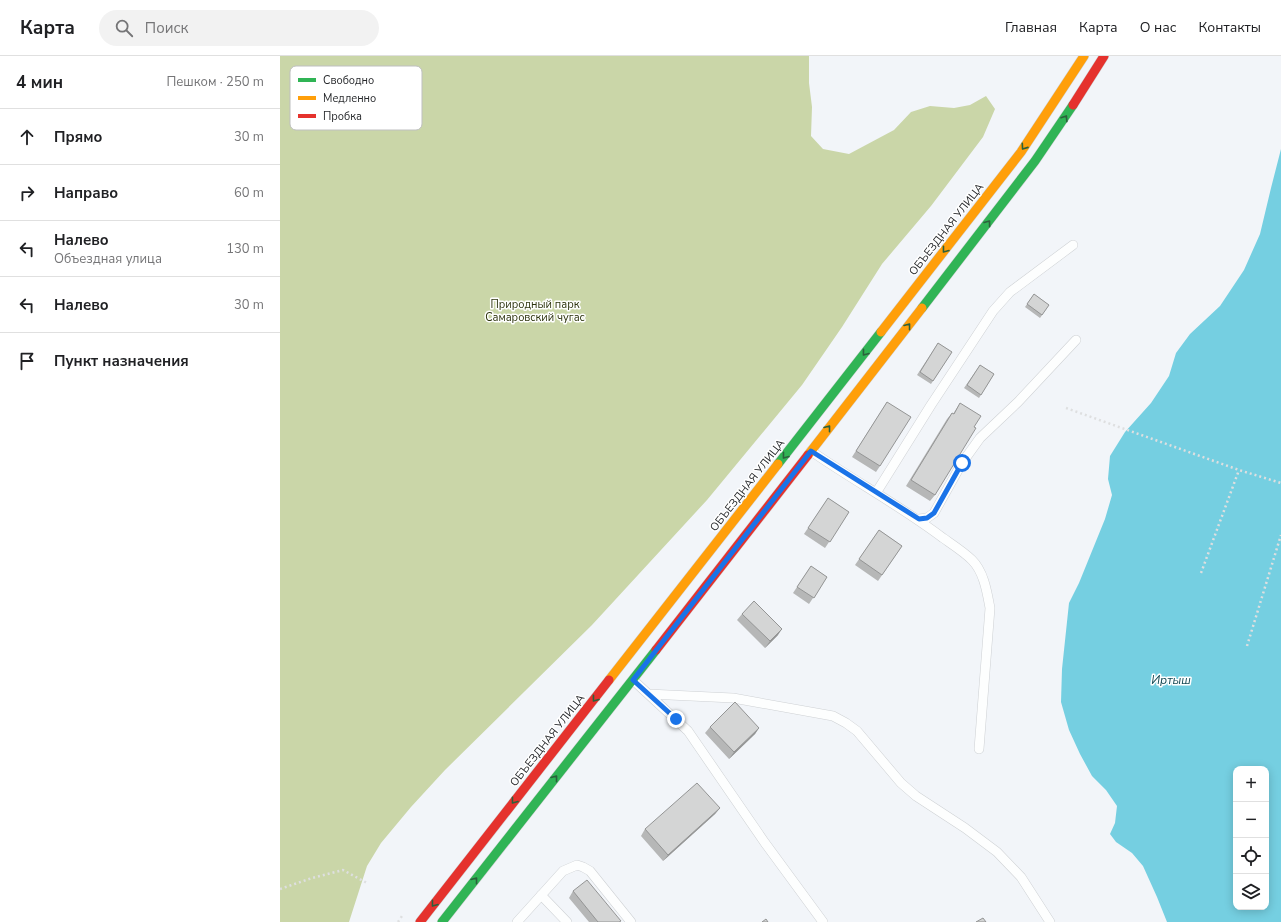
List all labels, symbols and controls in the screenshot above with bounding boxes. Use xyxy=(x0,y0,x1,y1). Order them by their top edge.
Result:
search box xyxy=(99,10,379,46)
text: Карта xyxy=(20,15,75,41)
icon: search xyxy=(113,17,135,39)
text: Поиск xyxy=(145,18,188,38)
text: Главная xyxy=(1005,18,1057,37)
text: Карта xyxy=(1079,18,1118,37)
text: О нас xyxy=(1140,18,1176,37)
text: Контакты xyxy=(1198,18,1261,37)
legend xyxy=(290,66,422,130)
text: 4 мин xyxy=(16,71,63,94)
text: Пешком · 250 m xyxy=(166,73,264,91)
text: Свободно xyxy=(323,73,374,88)
text: Медленно xyxy=(323,91,376,106)
text: Пробка xyxy=(323,109,362,124)
one-way arrow xyxy=(1060,115,1068,122)
icon: ahead xyxy=(16,126,38,148)
text: Прямо xyxy=(54,127,102,147)
text: 30 m xyxy=(234,128,264,146)
one-way arrow xyxy=(1021,143,1029,150)
street label: ОБЪЕЗДНАЯ УЛИЦА xyxy=(906,180,987,278)
icon: right xyxy=(16,182,38,204)
text: Направо xyxy=(54,183,118,203)
text: 60 m xyxy=(234,184,264,202)
one-way arrow xyxy=(983,220,990,227)
text: Налево xyxy=(54,230,109,250)
icon: left xyxy=(16,238,38,260)
text: 130 m xyxy=(226,240,264,258)
one-way arrow xyxy=(943,246,950,253)
text: Объездная улица xyxy=(54,250,162,268)
icon: left xyxy=(16,294,38,316)
text: Налево xyxy=(54,295,109,315)
text: 30 m xyxy=(234,296,264,314)
park label: Природный парк Самаровский чугас xyxy=(485,297,585,325)
one-way arrow xyxy=(903,323,910,330)
one-way arrow xyxy=(863,348,870,355)
icon: arrive xyxy=(16,350,38,372)
text: Пункт назначения xyxy=(54,351,189,371)
one-way arrow xyxy=(824,426,831,433)
street label: ОБЪЕЗДНАЯ УЛИЦА xyxy=(707,436,788,534)
one-way arrow xyxy=(783,451,790,458)
route start xyxy=(953,454,971,472)
water label: Иртыш xyxy=(1151,672,1191,688)
street label: ОБЪЕЗДНАЯ УЛИЦА xyxy=(507,691,588,789)
one-way arrow xyxy=(592,694,599,701)
route end xyxy=(667,710,685,728)
map controls xyxy=(1233,766,1269,910)
button: + xyxy=(1233,766,1269,802)
one-way arrow xyxy=(551,776,558,783)
one-way arrow xyxy=(512,797,519,804)
button: − xyxy=(1233,802,1269,838)
button: locate xyxy=(1233,838,1269,874)
button: layers xyxy=(1233,874,1269,910)
one-way arrow xyxy=(470,878,477,885)
one-way arrow xyxy=(432,899,439,906)

